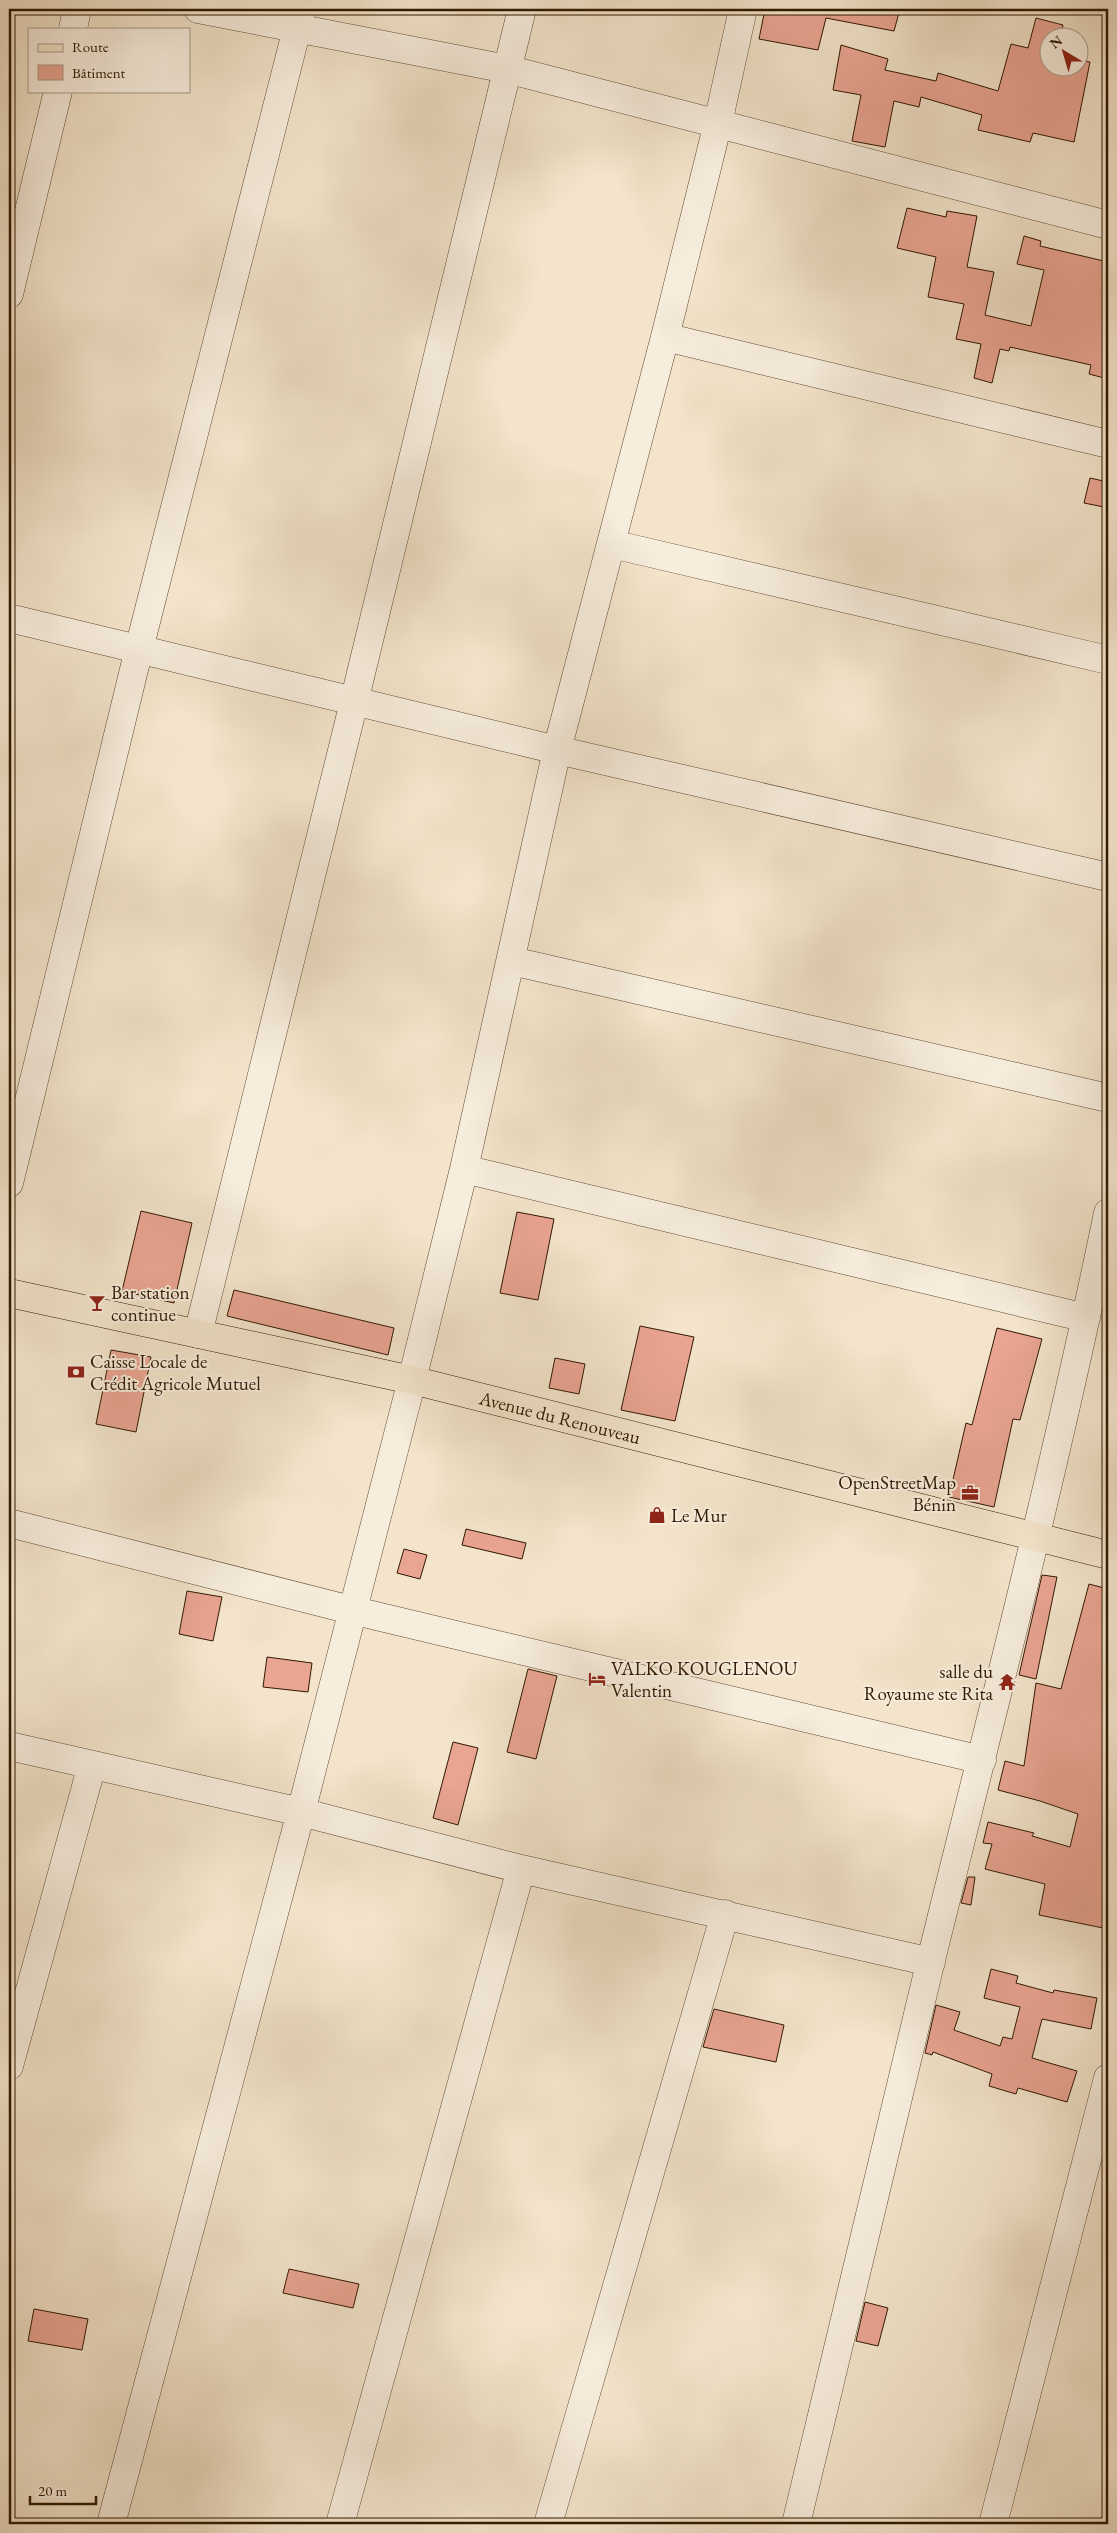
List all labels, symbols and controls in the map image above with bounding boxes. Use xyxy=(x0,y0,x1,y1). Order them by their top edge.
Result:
legend xyxy=(28,28,190,92)
north arrow xyxy=(1040,28,1090,78)
text: N xyxy=(1046,31,1067,52)
text: Route xyxy=(72,37,109,56)
text: Bâtiment xyxy=(72,63,126,82)
place label: Bar station continue xyxy=(111,1280,190,1327)
bar icon: Bar station continue xyxy=(87,1293,107,1313)
place label: Caisse Locale de Crédit Agricole Mutuel xyxy=(90,1349,261,1396)
bank icon: Caisse Locale de Crédit Agricole Mutuel xyxy=(66,1362,86,1382)
street label: Avenue du Renouveau xyxy=(476,1385,643,1450)
place label: OpenStreetMap Bénin xyxy=(838,1470,956,1517)
office icon: OpenStreetMap Bénin xyxy=(960,1483,980,1503)
place label: Le Mur xyxy=(671,1503,727,1528)
shop icon: Le Mur xyxy=(647,1505,667,1525)
place label: VALKO KOUGLENOU Valentin xyxy=(611,1656,797,1703)
place label: salle du Royaume ste Rita xyxy=(864,1659,993,1706)
hotel icon: VALKO KOUGLENOU Valentin xyxy=(587,1669,607,1689)
temple icon: salle du Royaume ste Rita xyxy=(997,1672,1017,1692)
scale bar xyxy=(30,2473,96,2505)
text: 20 m xyxy=(38,2481,67,2500)

